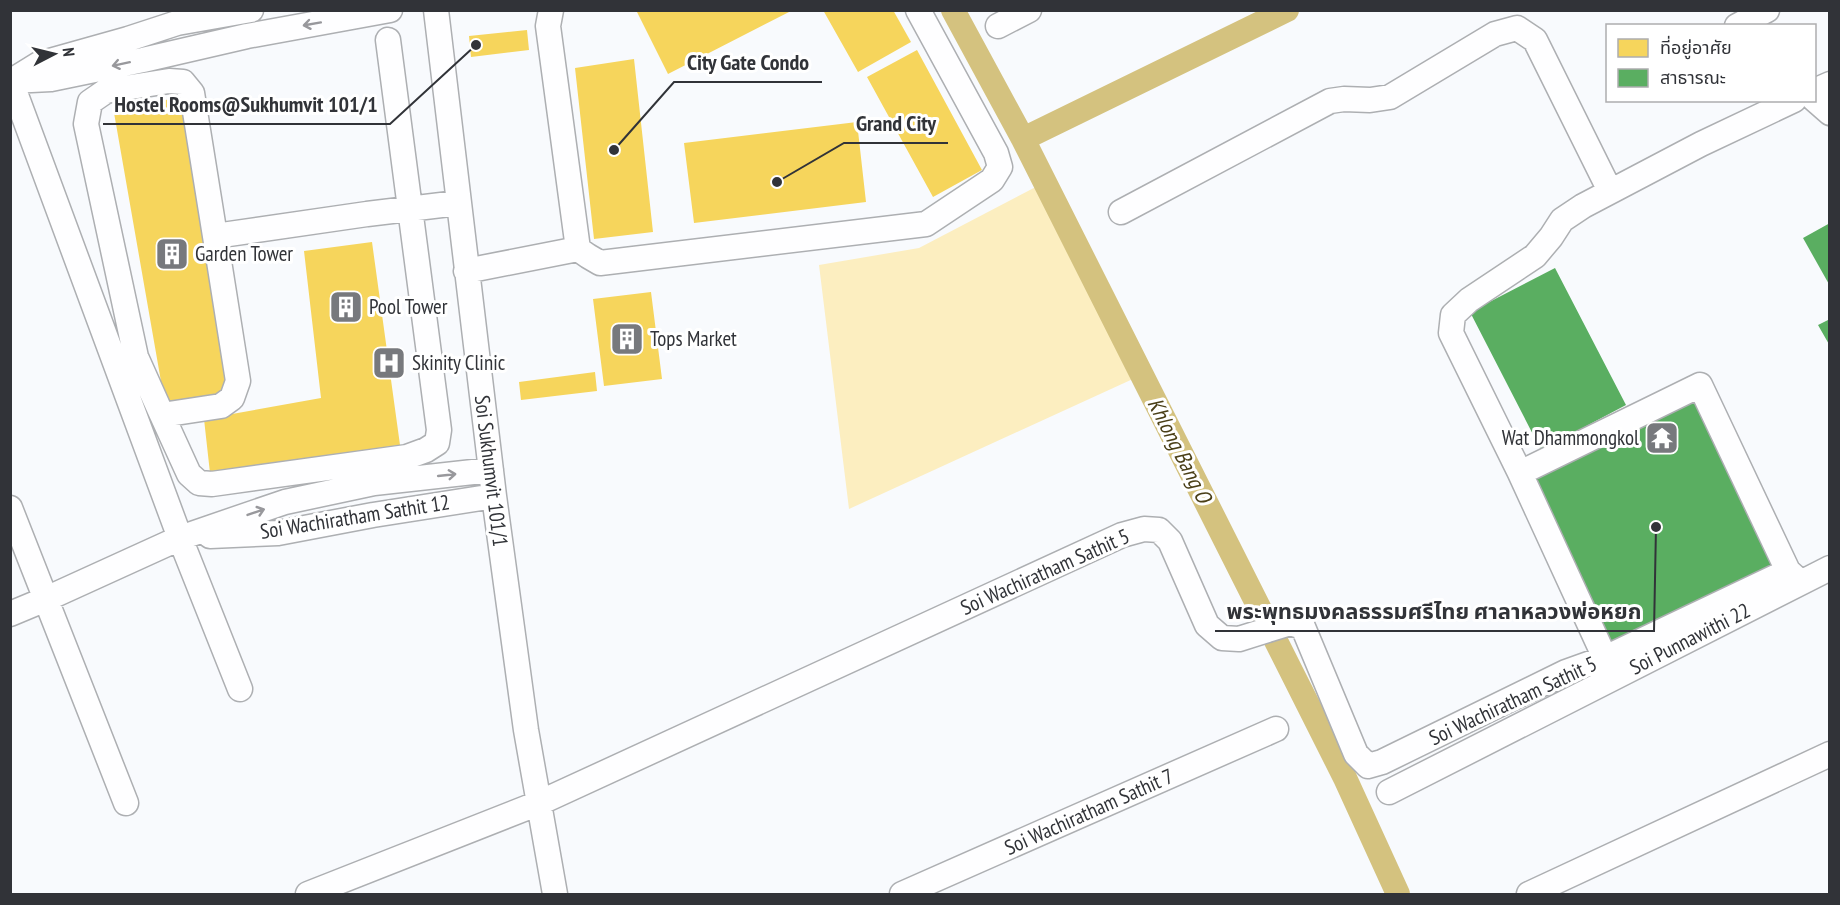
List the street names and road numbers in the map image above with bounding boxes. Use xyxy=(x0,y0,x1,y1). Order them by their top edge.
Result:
street label: Soi Sukhumvit 101/1 xyxy=(469,394,514,548)
street label: Soi Wachiratham Sathit 12 xyxy=(258,488,452,545)
street label: Soi Wachiratham Sathit 5 xyxy=(956,522,1133,621)
street label: Soi Punnawithi 22 xyxy=(1625,597,1755,681)
street label: Soi Wachiratham Sathit 5 xyxy=(1425,650,1601,751)
street label: Soi Wachiratham Sathit 7 xyxy=(1000,762,1177,861)

